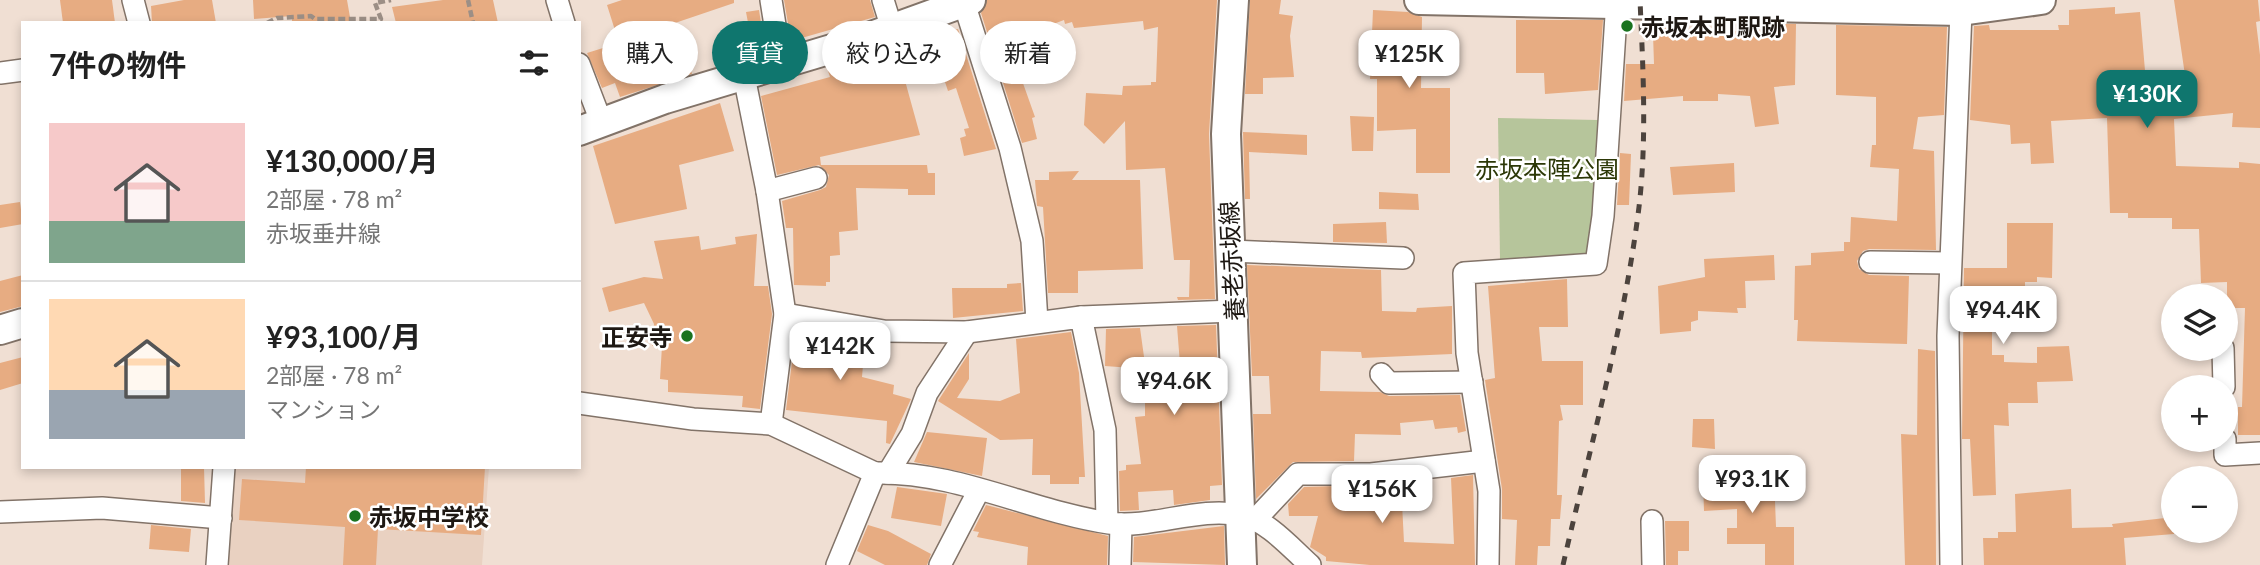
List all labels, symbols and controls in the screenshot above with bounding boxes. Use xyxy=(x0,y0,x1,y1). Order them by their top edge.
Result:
place label: 赤坂本町駅跡 xyxy=(1641,12,1785,41)
marker: 赤坂本町駅跡 xyxy=(1619,18,1635,34)
chip: 購入 xyxy=(602,21,698,84)
chip: 賃貸 xyxy=(712,21,808,84)
chip: 絞り込み xyxy=(822,21,966,84)
chip: 新着 xyxy=(980,21,1076,84)
pin: ¥125K xyxy=(1360,31,1458,90)
text: ¥125K xyxy=(1374,39,1444,67)
icon: filters xyxy=(515,44,553,82)
text: 7件の物件 xyxy=(49,46,186,82)
pin: ¥130K xyxy=(2098,71,2196,130)
text: ¥130K xyxy=(2112,79,2182,107)
text: ¥130,000/月 xyxy=(266,142,439,178)
icon: home xyxy=(105,151,189,235)
park label: 赤坂本陣公園 xyxy=(1475,154,1619,183)
text: 2部屋 · 78 m² xyxy=(266,185,402,213)
street label: 養老赤坂線 xyxy=(1213,200,1249,322)
text: 赤坂垂井線 xyxy=(266,219,381,247)
map controls xyxy=(2161,284,2238,543)
button: layers xyxy=(2161,284,2238,361)
pin: ¥94.4K xyxy=(1946,286,2060,346)
text: ¥94.4K xyxy=(1966,295,2040,323)
text: ¥93,100/月 xyxy=(266,318,421,354)
place label: 正安寺 xyxy=(601,322,673,351)
pin: ¥142K xyxy=(791,322,889,382)
icon: home xyxy=(105,327,189,411)
marker: 正安寺 xyxy=(679,328,695,344)
text: ¥142K xyxy=(805,331,875,359)
pin: ¥94.6K xyxy=(1117,358,1231,417)
text: 2部屋 · 78 m² xyxy=(266,361,402,389)
text: ¥94.6K xyxy=(1137,366,1211,394)
button: + xyxy=(2161,375,2238,452)
text: マンション xyxy=(266,395,381,423)
pin: ¥93.1K xyxy=(1695,456,1809,515)
text: ¥93.1K xyxy=(1715,464,1789,492)
pin: ¥156K xyxy=(1333,466,1431,525)
button: − xyxy=(2161,466,2238,543)
text: ¥156K xyxy=(1347,474,1417,502)
place label: 赤坂中学校 xyxy=(369,502,489,531)
marker: 赤坂中学校 xyxy=(347,508,363,524)

